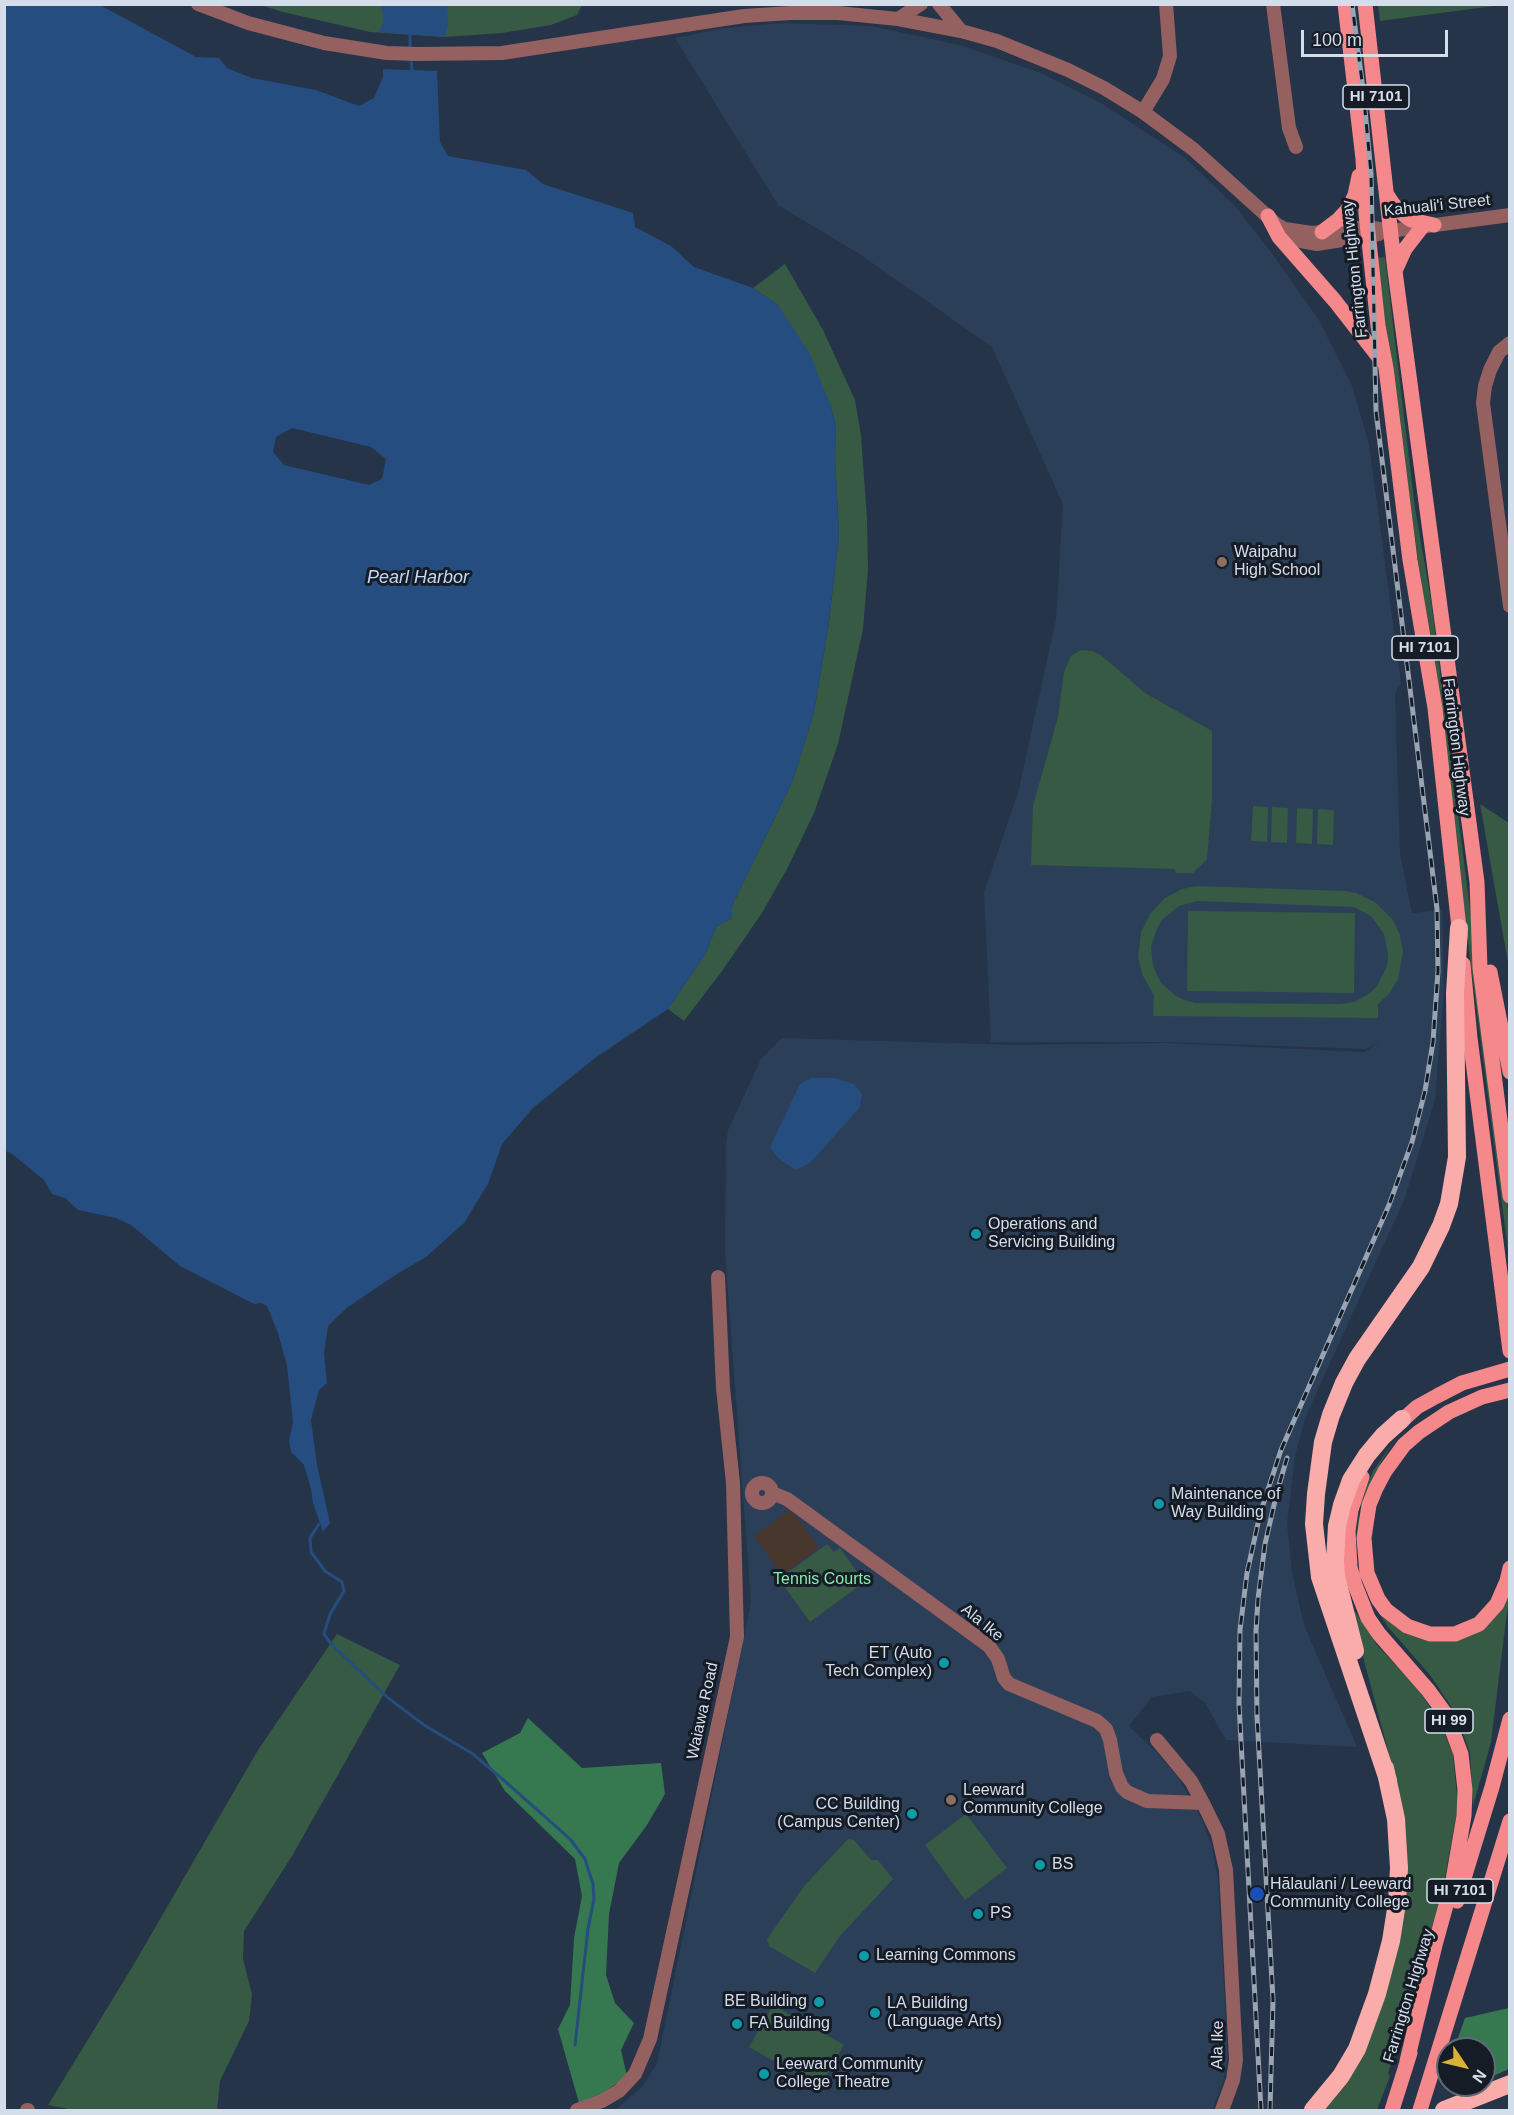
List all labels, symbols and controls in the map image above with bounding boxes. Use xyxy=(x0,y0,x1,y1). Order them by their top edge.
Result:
scale bar xyxy=(1304,18,1451,56)
text: 100 m xyxy=(1312,30,1362,50)
road number: HI 7101 xyxy=(1343,85,1409,109)
street label: Kahuali'i Street xyxy=(1383,191,1491,221)
street label: Farrington Highway xyxy=(1338,199,1372,339)
place label: Waipahu High School xyxy=(1234,543,1320,581)
marker: Waipahu High School xyxy=(1215,555,1229,569)
water label: Pearl Harbor xyxy=(367,567,469,589)
road number: HI 7101 xyxy=(1392,636,1458,660)
street label: Farrington Highway xyxy=(1438,677,1474,817)
place label: Operations and Servicing Building xyxy=(988,1215,1115,1253)
marker: Operations and Servicing Building xyxy=(969,1227,983,1241)
place label: Maintenance of Way Building xyxy=(1171,1485,1280,1523)
marker: Maintenance of Way Building xyxy=(1152,1497,1166,1511)
park label: Tennis Courts xyxy=(773,1570,871,1590)
street label: Ala Ike xyxy=(957,1600,1007,1646)
place label: ET (Auto Tech Complex) xyxy=(825,1644,932,1682)
marker: ET (Auto Tech Complex) xyxy=(937,1656,951,1670)
street label: Waiawa Road xyxy=(683,1661,723,1761)
road number: HI 99 xyxy=(1425,1709,1473,1733)
place label: Leeward Community College xyxy=(963,1781,1103,1819)
marker: Leeward Community College xyxy=(944,1793,958,1807)
place label: CC Building (Campus Center) xyxy=(777,1795,900,1833)
marker: CC Building (Campus Center) xyxy=(905,1807,919,1821)
place label: BS xyxy=(1052,1855,1073,1875)
marker: BS xyxy=(1033,1858,1047,1872)
place label: Hālaulani / Leeward Community College xyxy=(1270,1875,1411,1913)
road number: HI 7101 xyxy=(1427,1879,1493,1903)
marker: Hālaulani / Leeward Community College xyxy=(1248,1885,1266,1903)
place label: PS xyxy=(990,1904,1011,1924)
marker: PS xyxy=(971,1907,985,1921)
street label: Farrington Highway xyxy=(1380,1927,1438,2065)
place label: Learning Commons xyxy=(876,1946,1016,1966)
marker: Learning Commons xyxy=(857,1949,871,1963)
place label: BE Building xyxy=(724,1992,807,2012)
place label: LA Building (Language Arts) xyxy=(887,1994,1002,2032)
marker: BE Building xyxy=(812,1995,826,2009)
marker: LA Building (Language Arts) xyxy=(868,2006,882,2020)
place label: FA Building xyxy=(749,2014,830,2034)
marker: FA Building xyxy=(730,2017,744,2031)
street label: Ala Ike xyxy=(1208,2020,1228,2070)
north arrow xyxy=(1436,2037,1496,2097)
place label: Leeward Community College Theatre xyxy=(776,2055,923,2093)
marker: Leeward Community College Theatre xyxy=(757,2067,771,2081)
text: N xyxy=(1469,2067,1490,2086)

